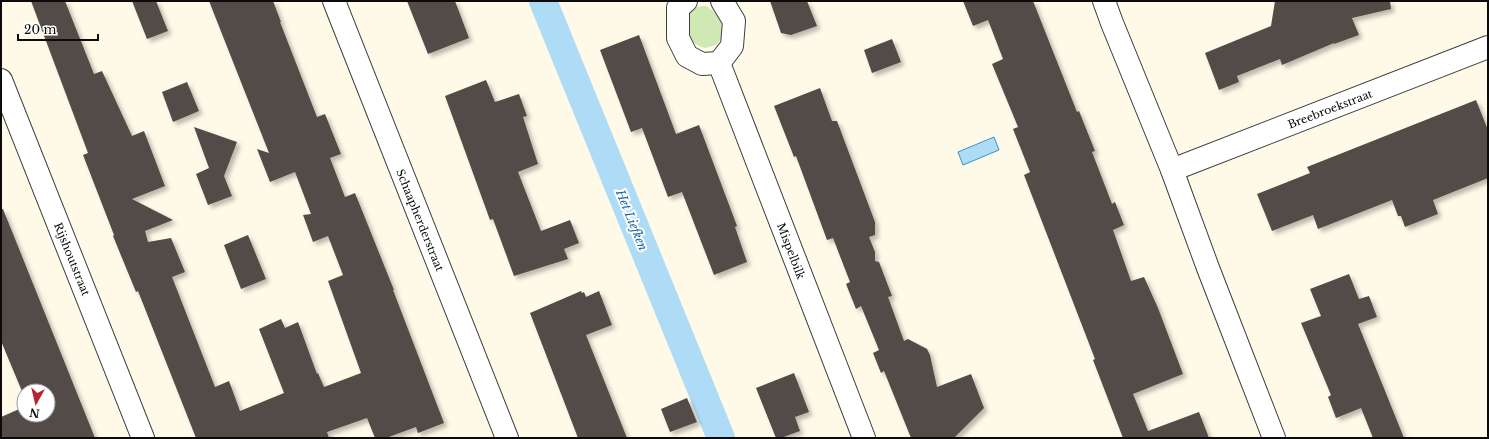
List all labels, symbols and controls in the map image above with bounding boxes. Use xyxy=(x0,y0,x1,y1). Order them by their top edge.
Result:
scale bar xyxy=(18,16,98,42)
text: 20 m xyxy=(24,22,56,37)
street label: Breebroekstraat xyxy=(1286,86,1375,132)
street label: Schaapherderstraat xyxy=(393,167,447,274)
water label: Het Liefken xyxy=(613,186,651,253)
street label: Rijshoutstraat xyxy=(51,220,93,298)
street label: Mispelbilk xyxy=(774,221,808,281)
north arrow xyxy=(16,383,56,423)
text: N xyxy=(28,405,41,421)

